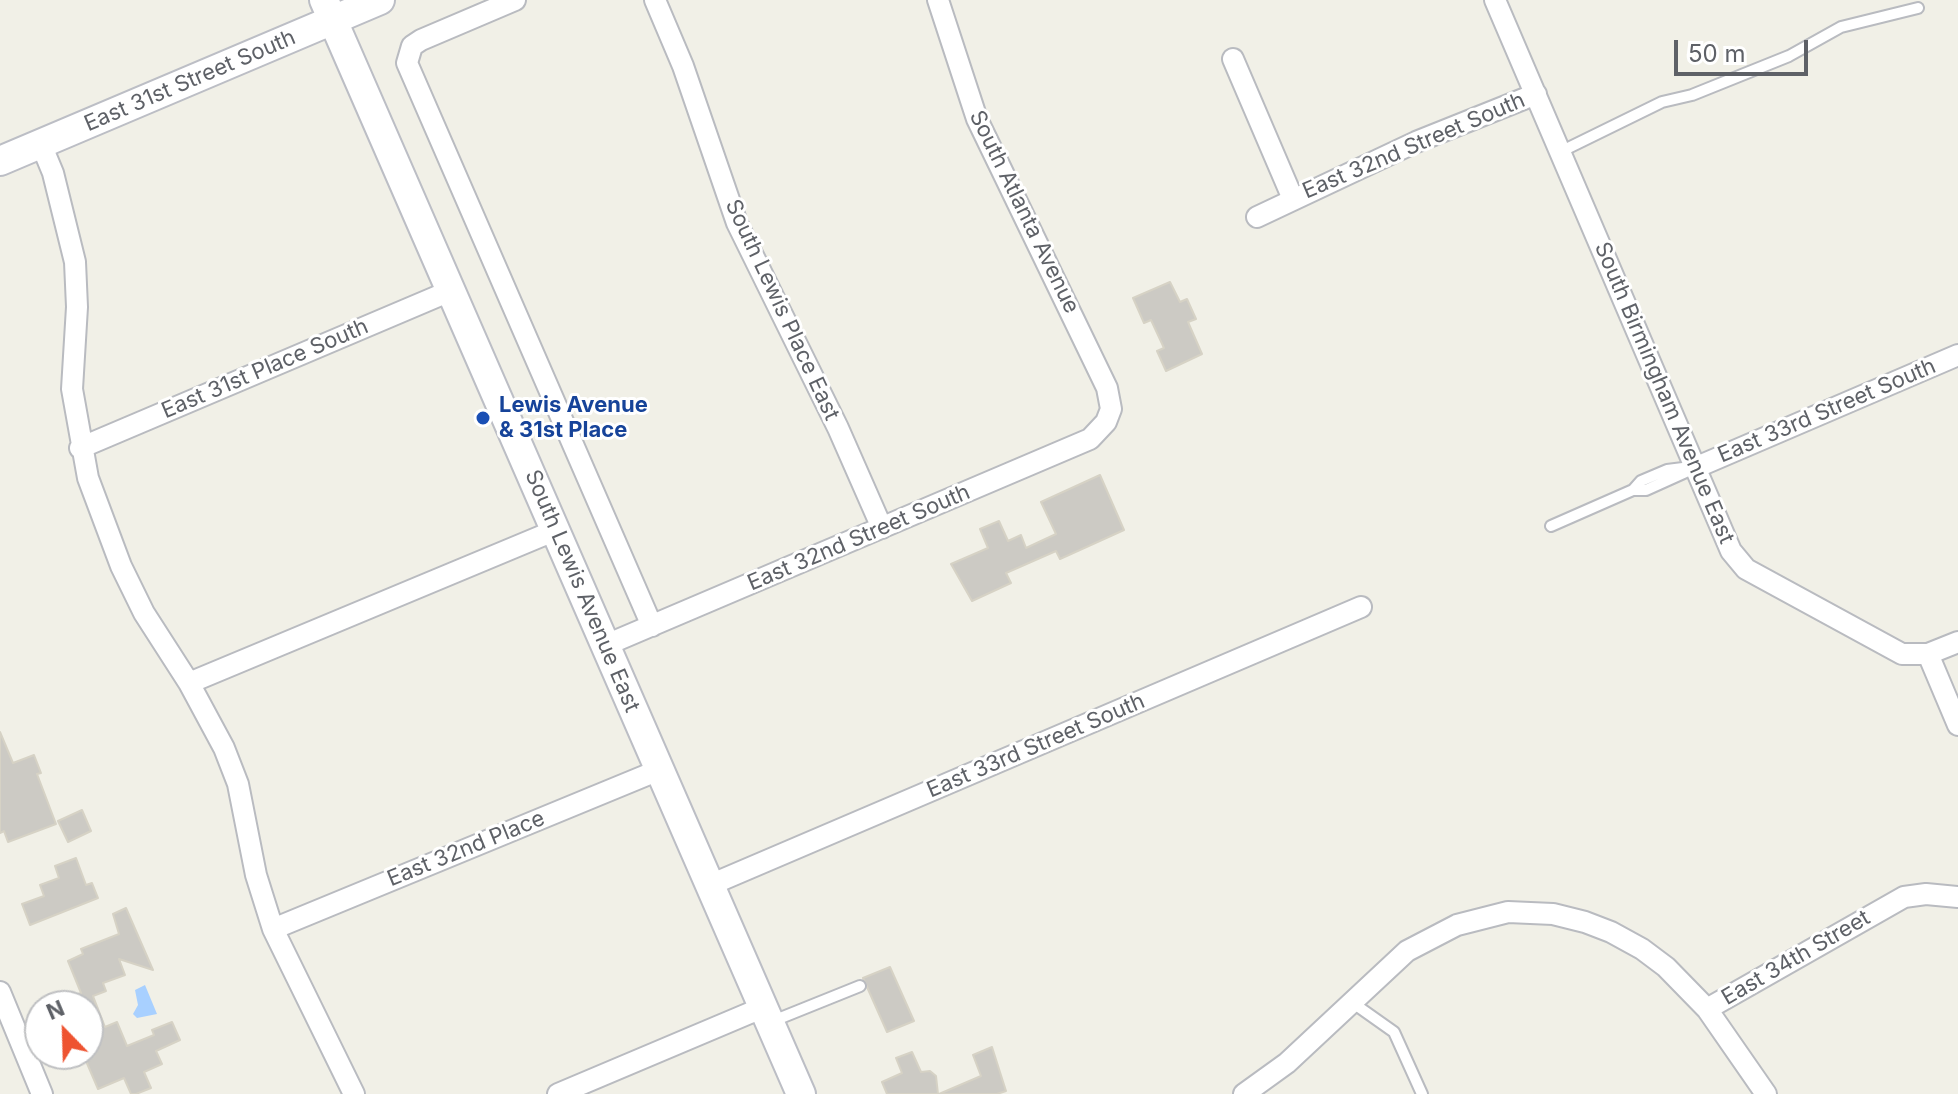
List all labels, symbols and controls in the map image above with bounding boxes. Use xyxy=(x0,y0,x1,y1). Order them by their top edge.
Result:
scale bar xyxy=(1678,24,1812,74)
street label: East 31st Street South xyxy=(80,25,300,137)
text: 50 m xyxy=(1688,39,1746,68)
street label: East 32nd Street South xyxy=(1299,87,1529,205)
street label: South Atlanta Avenue xyxy=(963,106,1085,318)
street label: South Lewis Place East xyxy=(719,195,845,425)
street label: South Birmingham Avenue East xyxy=(1588,238,1740,548)
street label: East 31st Place South xyxy=(158,313,372,425)
street label: East 33rd Street South xyxy=(1714,353,1940,469)
place label: Lewis Avenue & 31st Place xyxy=(499,392,648,444)
marker: Lewis Avenue & 31st Place xyxy=(474,409,492,427)
street label: South Lewis Avenue East xyxy=(519,466,645,716)
street label: East 32nd Street South xyxy=(744,479,974,597)
street label: East 33rd Street South xyxy=(923,688,1149,804)
street label: East 32nd Place xyxy=(383,805,549,893)
street label: East 34th Street xyxy=(1717,905,1875,1011)
north arrow xyxy=(24,990,104,1070)
text: N xyxy=(43,995,68,1025)

